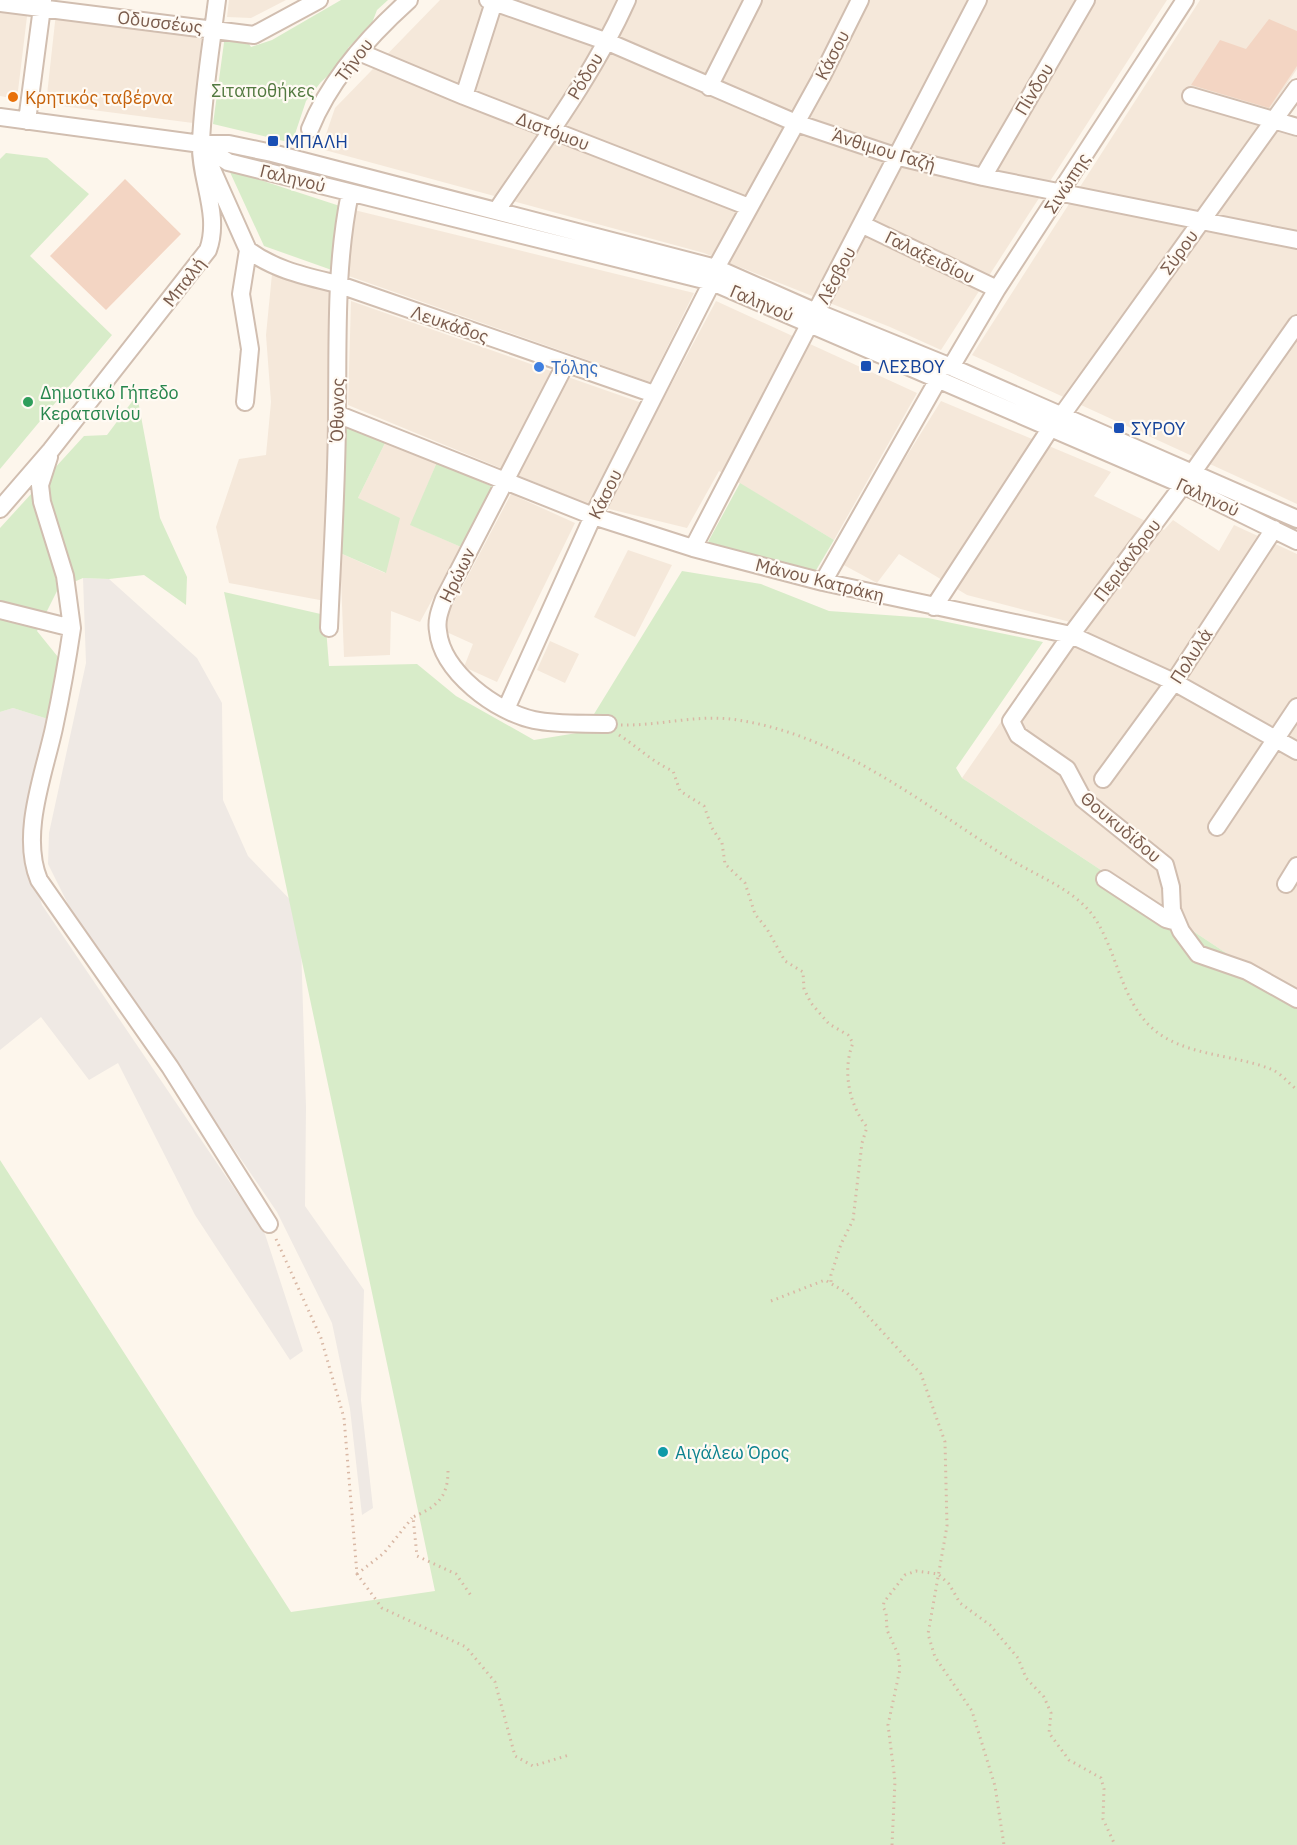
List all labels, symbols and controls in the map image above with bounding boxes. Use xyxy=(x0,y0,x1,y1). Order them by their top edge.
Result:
street label: Οδυσσέως xyxy=(116,5,204,39)
street label: Κάσου xyxy=(810,26,854,84)
street label: Τήνου xyxy=(330,33,378,87)
street label: Ρόδου xyxy=(562,48,608,104)
street label: Πίνδου xyxy=(1009,59,1059,119)
park label: Σιταποθήκες xyxy=(211,79,315,102)
place label: Κρητικός ταβέρνα xyxy=(25,86,173,109)
marker: Κρητικός ταβέρνα xyxy=(6,90,20,104)
street label: Διστόμου xyxy=(513,107,593,155)
street label: Άνθιμου Γαζή xyxy=(829,123,939,177)
place label: ΜΠΑΛΗ xyxy=(285,130,348,153)
marker: ΜΠΑΛΗ xyxy=(266,134,280,148)
street label: Σινώπης xyxy=(1039,148,1095,218)
street label: Γαληνού xyxy=(258,159,328,197)
street label: Γαλαξειδίου xyxy=(881,225,979,289)
street label: Σύρου xyxy=(1155,225,1203,279)
street label: Λέσβου xyxy=(811,242,861,308)
street label: Μπαλή xyxy=(157,253,211,311)
street label: Γαληνού xyxy=(727,279,797,327)
street label: Λευκάδος xyxy=(408,300,492,348)
place label: ΛΕΣΒΟΥ xyxy=(878,355,945,378)
place label: Τόλης xyxy=(551,356,599,379)
marker: ΛΕΣΒΟΥ xyxy=(859,359,873,373)
marker: Τόλης xyxy=(532,360,546,374)
street label: Όθωνος xyxy=(325,377,349,443)
place label: Δημοτικό Γήπεδο Κερατσινίου xyxy=(40,381,179,425)
marker: Δημοτικό Γήπεδο Κερατσινίου xyxy=(21,395,35,409)
place label: ΣΥΡΟΥ xyxy=(1131,417,1186,440)
marker: ΣΥΡΟΥ xyxy=(1112,421,1126,435)
street label: Κάσου xyxy=(583,465,627,523)
street label: Γαληνού xyxy=(1173,472,1243,522)
street label: Περιάνδρου xyxy=(1088,514,1166,606)
street label: Ηρώων xyxy=(434,544,480,606)
street label: Μάνου Κατράκη xyxy=(753,553,887,607)
street label: Πολυλά xyxy=(1165,624,1217,688)
street label: Θουκυδίδου xyxy=(1076,787,1166,867)
place label: Αιγάλεω Όρος xyxy=(675,1441,790,1464)
marker: Αιγάλεω Όρος xyxy=(656,1445,670,1459)

